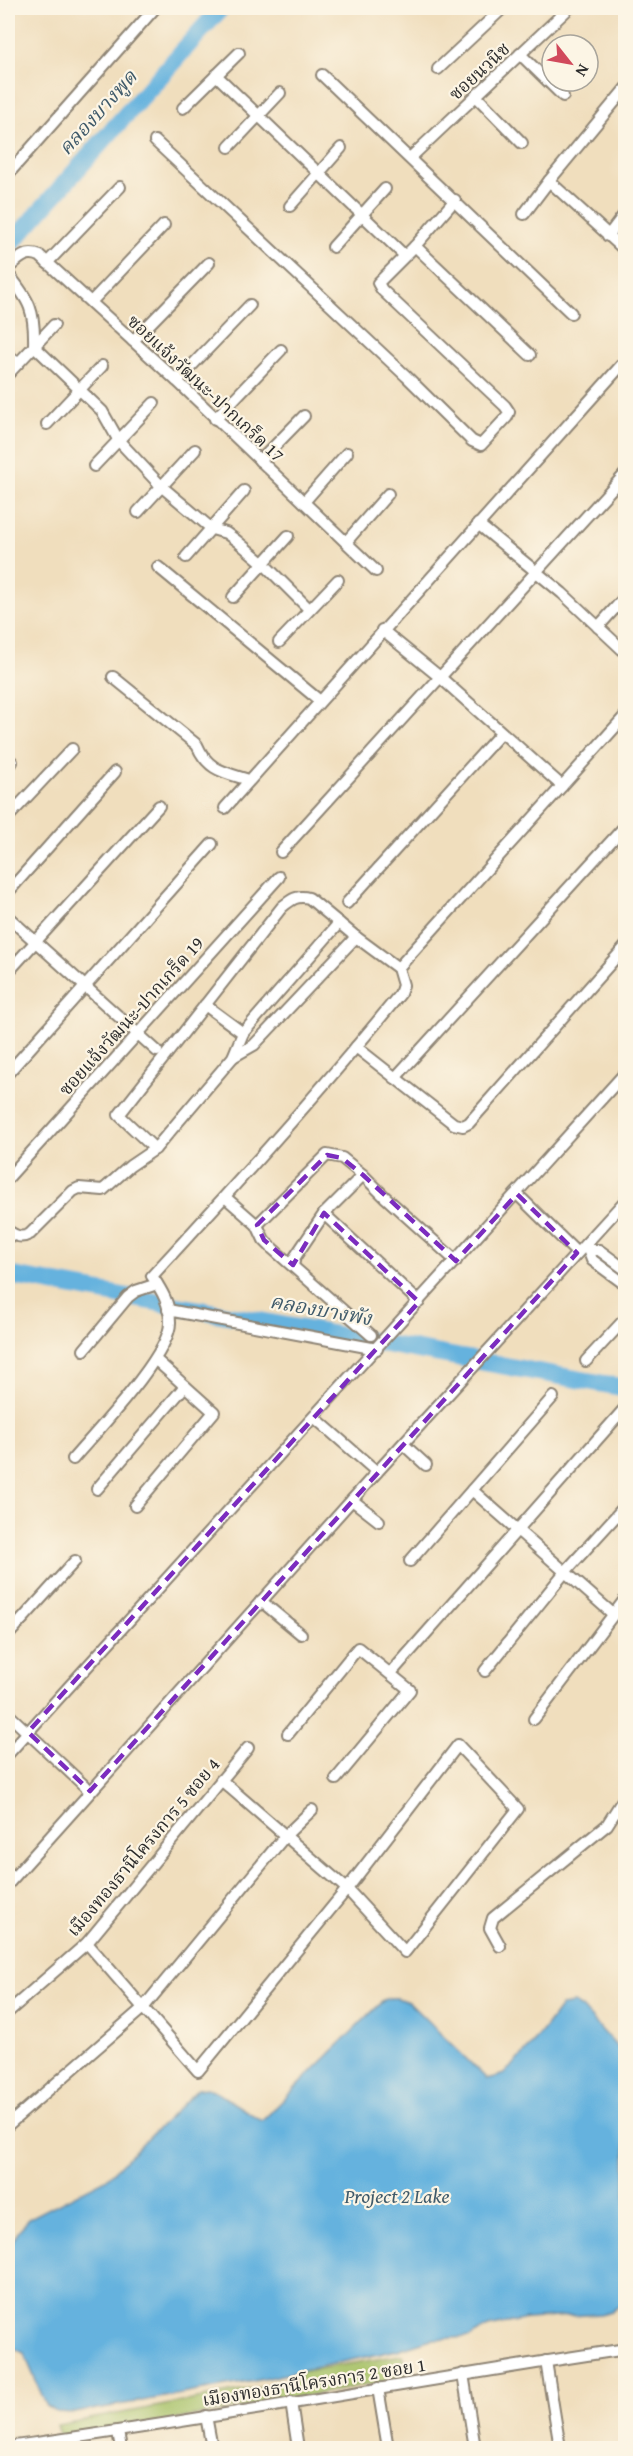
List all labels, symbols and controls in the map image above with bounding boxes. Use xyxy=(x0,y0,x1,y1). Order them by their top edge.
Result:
north arrow xyxy=(540,33,600,93)
street label: ซอยนวนิช xyxy=(442,36,516,106)
text: N xyxy=(570,60,596,82)
water label: คลองบางพูด xyxy=(51,62,144,161)
street label: ซอยแจ้งวัฒนะ-ปากเกร็ด 17 xyxy=(122,308,290,468)
street label: ซอยแจ้งวัฒนะ-ปากเกร็ด 19 xyxy=(52,931,210,1101)
water label: คลองบางพัง xyxy=(268,1286,375,1332)
street label: เมืองทองธานีโครงการ 5 ซอย 4 xyxy=(60,1752,226,1942)
water label: Project 2 Lake xyxy=(344,2181,449,2210)
street label: เมืองทองธานีโครงการ 2 ซอย 1 xyxy=(200,2351,428,2413)

